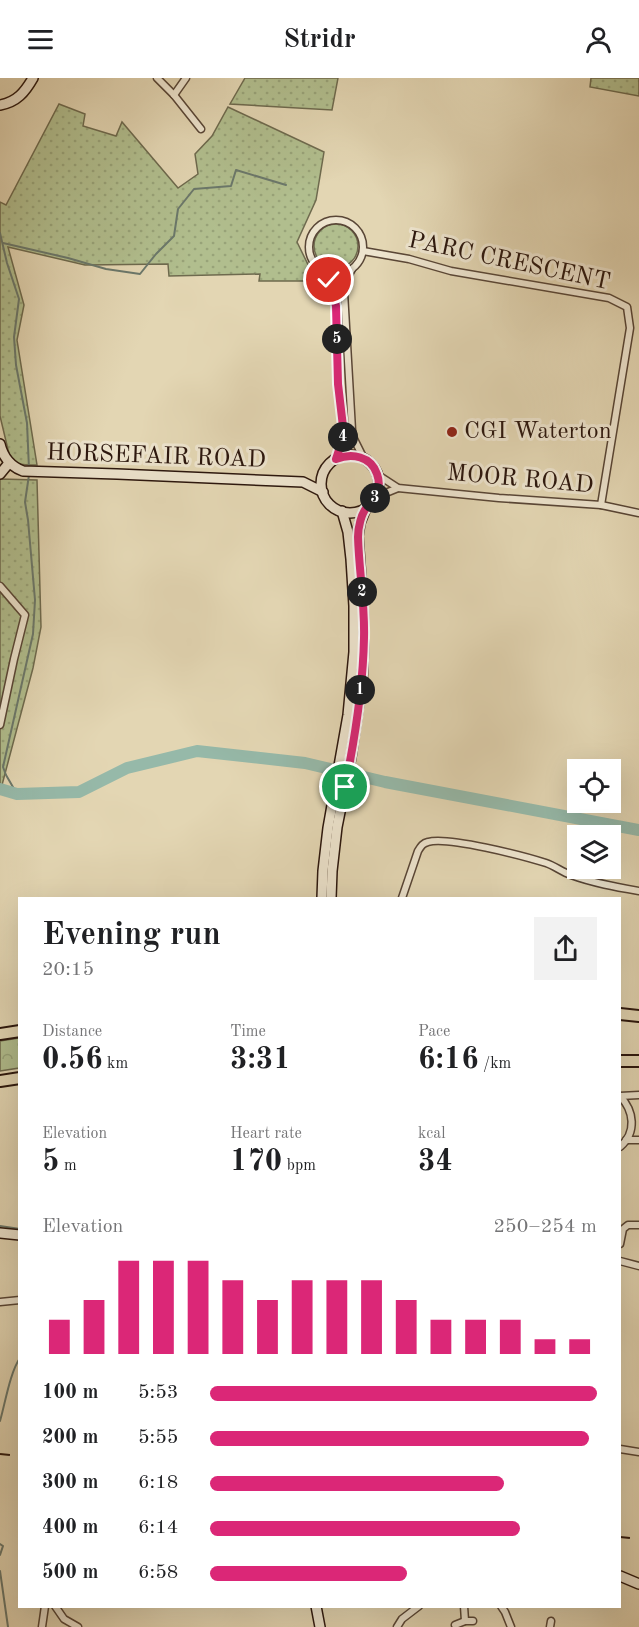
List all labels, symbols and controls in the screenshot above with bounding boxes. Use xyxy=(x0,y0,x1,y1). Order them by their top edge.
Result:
icon: menu xyxy=(24,23,57,56)
icon: person xyxy=(582,23,615,56)
text: Stridr xyxy=(283,26,356,53)
street label: PARC CRESCENT xyxy=(406,229,612,295)
pin xyxy=(303,254,354,305)
icon: check xyxy=(312,263,345,296)
pin: 5 xyxy=(322,324,352,354)
text: 5 xyxy=(332,331,342,347)
place label: CGI Waterton xyxy=(464,420,612,444)
pin: 4 xyxy=(328,422,358,452)
marker: CGI Waterton xyxy=(445,425,459,439)
text: 4 xyxy=(338,429,348,445)
street label: HORSEFAIR ROAD xyxy=(46,441,266,473)
street label: MOOR ROAD xyxy=(446,462,594,498)
pin: 3 xyxy=(360,483,390,513)
text: 3 xyxy=(370,490,380,506)
pin: 2 xyxy=(347,577,377,607)
text: 2 xyxy=(357,584,367,600)
pin: 1 xyxy=(345,675,375,705)
text: 1 xyxy=(355,682,365,698)
map controls xyxy=(567,759,621,879)
button: locate xyxy=(567,759,621,813)
pin xyxy=(319,761,370,812)
icon: arrive xyxy=(328,770,361,803)
button: layers xyxy=(567,825,621,879)
button: share xyxy=(534,917,597,980)
text: Evening run xyxy=(42,919,221,952)
text: 20:15 xyxy=(42,960,94,980)
text: Distance xyxy=(42,1024,102,1040)
text: Time xyxy=(230,1024,266,1040)
text: Pace xyxy=(418,1024,450,1040)
text: 0.56 xyxy=(42,1045,103,1075)
text: 3:31 xyxy=(230,1045,291,1075)
text: 6:16 xyxy=(418,1045,479,1075)
text: km xyxy=(103,1056,128,1072)
text: /km xyxy=(479,1056,511,1072)
text: Elevation xyxy=(42,1126,107,1142)
text: Heart rate xyxy=(230,1126,302,1142)
text: kcal xyxy=(418,1126,446,1142)
text: 5 xyxy=(42,1147,59,1177)
text: 170 xyxy=(230,1147,282,1177)
text: 34 xyxy=(418,1147,453,1177)
text: m xyxy=(59,1158,77,1174)
text: bpm xyxy=(282,1158,316,1174)
text: Elevation xyxy=(42,1217,123,1237)
text: 250–254 m xyxy=(494,1217,597,1237)
text: 100 m xyxy=(42,1383,98,1403)
text: 5:53 xyxy=(138,1383,178,1403)
text: 200 m xyxy=(42,1428,98,1448)
text: 5:55 xyxy=(138,1428,178,1448)
text: 300 m xyxy=(42,1473,98,1493)
text: 6:18 xyxy=(138,1473,178,1493)
text: 400 m xyxy=(42,1518,98,1538)
text: 6:14 xyxy=(138,1518,178,1538)
text: 500 m xyxy=(42,1563,98,1583)
text: 6:58 xyxy=(138,1563,178,1583)

